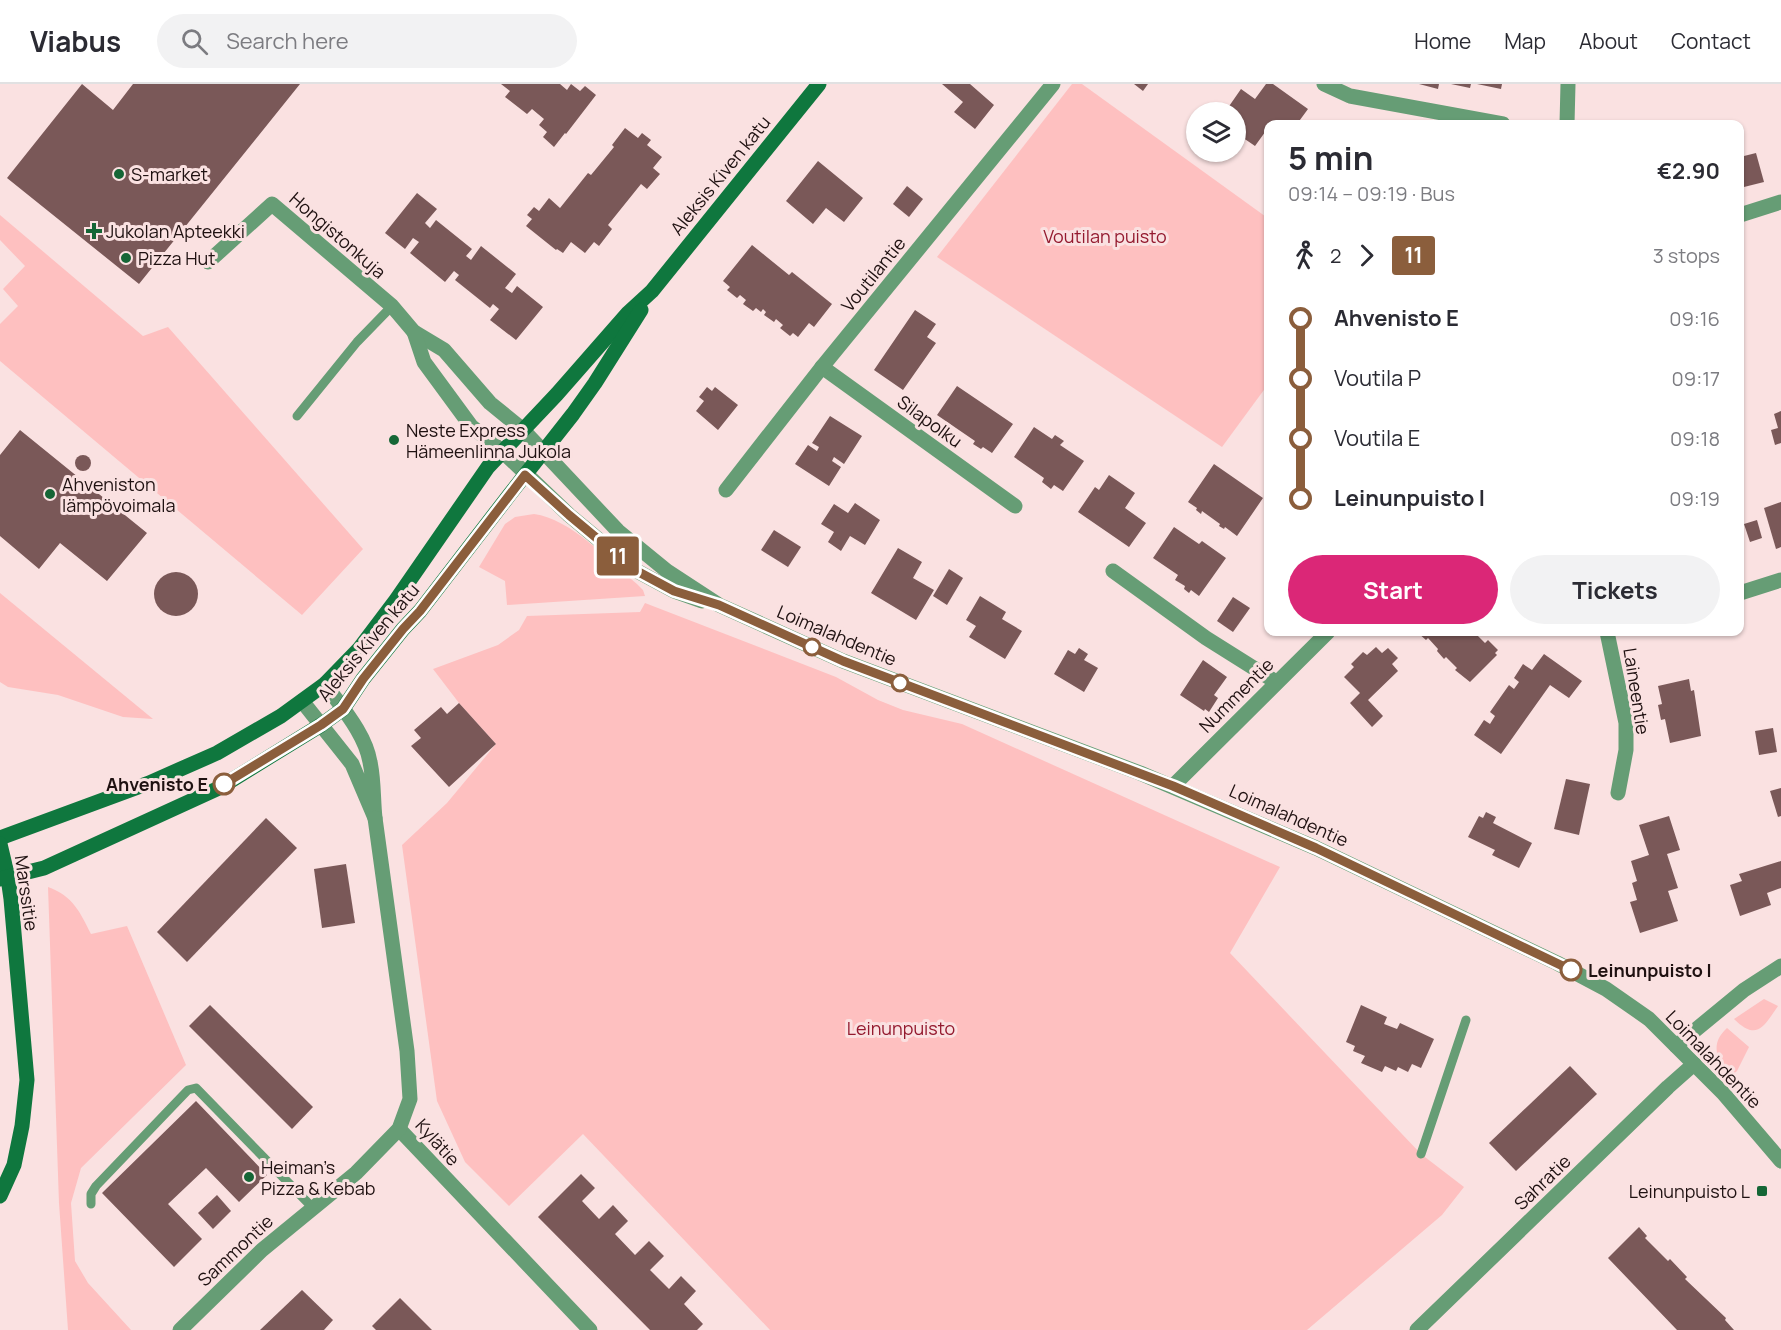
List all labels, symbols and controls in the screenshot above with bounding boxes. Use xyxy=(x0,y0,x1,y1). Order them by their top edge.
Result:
search box xyxy=(157,14,577,68)
text: Viabus xyxy=(30,22,121,60)
icon: search xyxy=(178,25,211,58)
text: Search here xyxy=(226,26,349,56)
text: Home xyxy=(1414,27,1471,55)
text: Map xyxy=(1504,27,1546,55)
text: About xyxy=(1579,27,1638,55)
text: Contact xyxy=(1671,27,1751,55)
map controls xyxy=(1186,102,1246,162)
button: layers xyxy=(1186,102,1246,162)
street label: Aleksis Kiven katu xyxy=(665,110,775,240)
text: 5 min xyxy=(1288,135,1374,180)
text: €2.90 xyxy=(1657,156,1720,186)
place label: S-market xyxy=(131,162,208,186)
marker: S-market xyxy=(112,167,126,181)
text: 09:14 – 09:19 · Bus xyxy=(1288,180,1455,207)
street label: Hongistonkuja xyxy=(285,186,391,284)
place label: Jukolan Apteekki xyxy=(106,219,245,243)
marker: Jukolan Apteekki xyxy=(87,224,101,238)
park label: Voutilan puisto xyxy=(1043,224,1167,248)
street label: Voutilantie xyxy=(836,232,910,316)
icon: walk xyxy=(1288,239,1321,272)
icon: forward xyxy=(1350,239,1383,272)
text: 11 xyxy=(1404,241,1423,269)
text: 2 xyxy=(1330,242,1341,269)
text: 3 stops xyxy=(1653,242,1720,269)
place label: Pizza Hut xyxy=(138,246,215,270)
marker: Pizza Hut xyxy=(119,251,133,265)
text: Ahvenisto E xyxy=(1334,303,1459,333)
text: 09:16 xyxy=(1669,305,1720,332)
text: Voutila P xyxy=(1334,363,1421,393)
text: 09:17 xyxy=(1672,365,1720,392)
street label: Silapolku xyxy=(893,389,967,453)
place label: Neste Express Hämeenlinna Jukola xyxy=(406,418,571,463)
text: Voutila E xyxy=(1334,423,1420,453)
text: 09:18 xyxy=(1670,425,1720,452)
marker: Neste Express Hämeenlinna Jukola xyxy=(387,433,401,447)
place label: Ahveniston lämpövoimala xyxy=(62,472,176,517)
text: Leinunpuisto I xyxy=(1334,483,1485,513)
text: 09:19 xyxy=(1669,485,1720,512)
marker: Ahveniston lämpövoimala xyxy=(43,487,57,501)
line badge: 11 xyxy=(591,536,645,576)
text: 11 xyxy=(609,542,627,570)
button: Start xyxy=(1288,555,1498,624)
button: Tickets xyxy=(1510,555,1720,624)
street label: Aleksis Kiven katu xyxy=(312,578,424,706)
street label: Loimalahdentie xyxy=(774,599,900,671)
unlabelled marker xyxy=(803,638,821,656)
street label: Laineentie xyxy=(1618,646,1656,736)
street label: Nummentie xyxy=(1193,652,1279,738)
unlabelled marker xyxy=(891,674,909,692)
place label: Ahvenisto E xyxy=(106,772,208,796)
marker: Ahvenisto E xyxy=(213,773,235,795)
street label: Loimalahdentie xyxy=(1226,778,1352,852)
street label: Marssitie xyxy=(10,854,44,932)
place label: Leinunpuisto I xyxy=(1588,958,1711,982)
marker: Leinunpuisto I xyxy=(1560,959,1582,981)
street label: Loimalahdentie xyxy=(1661,1005,1767,1113)
park label: Leinunpuisto xyxy=(847,1016,955,1040)
street label: Kylätie xyxy=(411,1113,465,1171)
street label: Sahratie xyxy=(1509,1149,1575,1215)
place label: Heiman’s Pizza & Kebab xyxy=(261,1155,375,1200)
marker: Heiman’s Pizza & Kebab xyxy=(242,1170,256,1184)
place label: Leinunpuisto L xyxy=(1629,1179,1750,1203)
marker: Leinunpuisto L xyxy=(1755,1184,1769,1198)
street label: Sammontie xyxy=(192,1209,278,1291)

